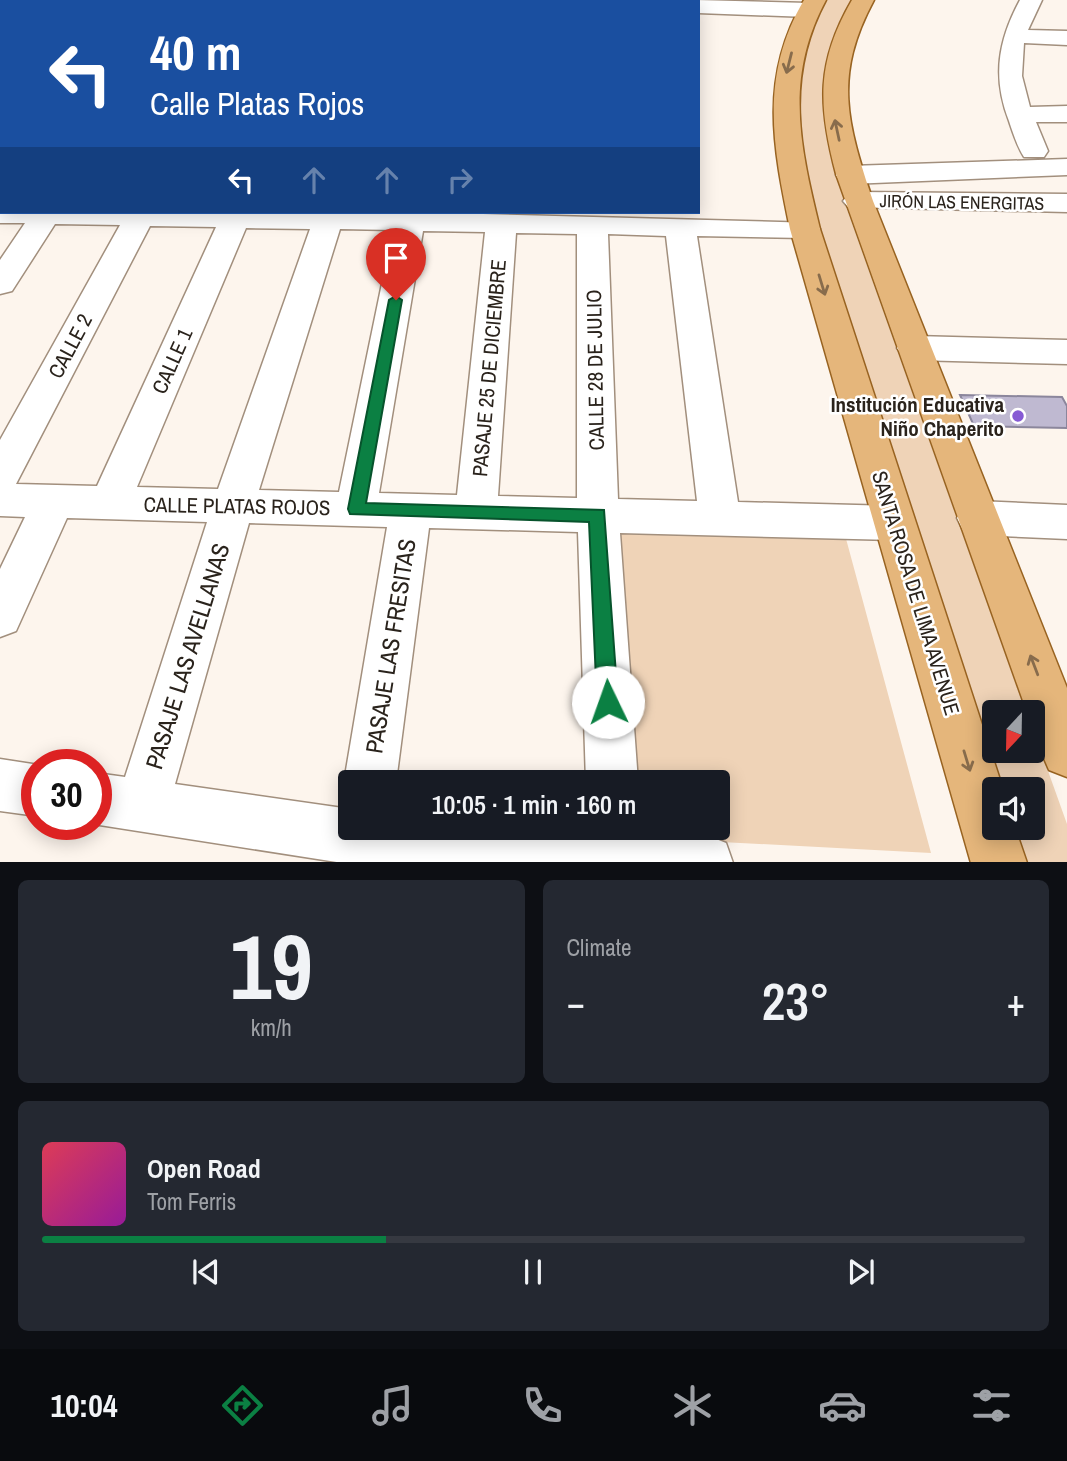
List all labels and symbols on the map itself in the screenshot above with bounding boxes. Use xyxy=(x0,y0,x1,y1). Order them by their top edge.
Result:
one-way arrow xyxy=(782,51,795,74)
one-way arrow xyxy=(829,119,843,142)
street label: JIRÓN LAS ENERGITAS xyxy=(879,188,1045,216)
pin xyxy=(366,228,426,300)
street label: PASAJE 25 DE DICIEMBRE xyxy=(465,258,513,478)
one-way arrow xyxy=(817,274,830,296)
street label: CALLE 28 DE JULIO xyxy=(579,289,611,451)
street label: CALLE 2 xyxy=(41,309,99,383)
street label: CALLE 1 xyxy=(145,323,199,398)
place label: Institución Educativa Niño Chaperito xyxy=(831,390,1004,443)
marker: Institución Educativa Niño Chaperito xyxy=(1010,408,1026,424)
street label: SANTA ROSA DE LIMA AVENUE xyxy=(865,467,967,719)
street label: CALLE PLATAS ROJOS xyxy=(143,490,331,522)
street label: PASAJE LAS FRESITAS xyxy=(357,536,423,756)
street label: PASAJE LAS AVELLANAS xyxy=(137,539,237,773)
one-way arrow xyxy=(1027,655,1039,677)
position arrow xyxy=(571,665,645,739)
north arrow xyxy=(982,700,1045,763)
speed limit sign: 30 xyxy=(21,749,112,840)
one-way arrow xyxy=(962,749,975,771)

